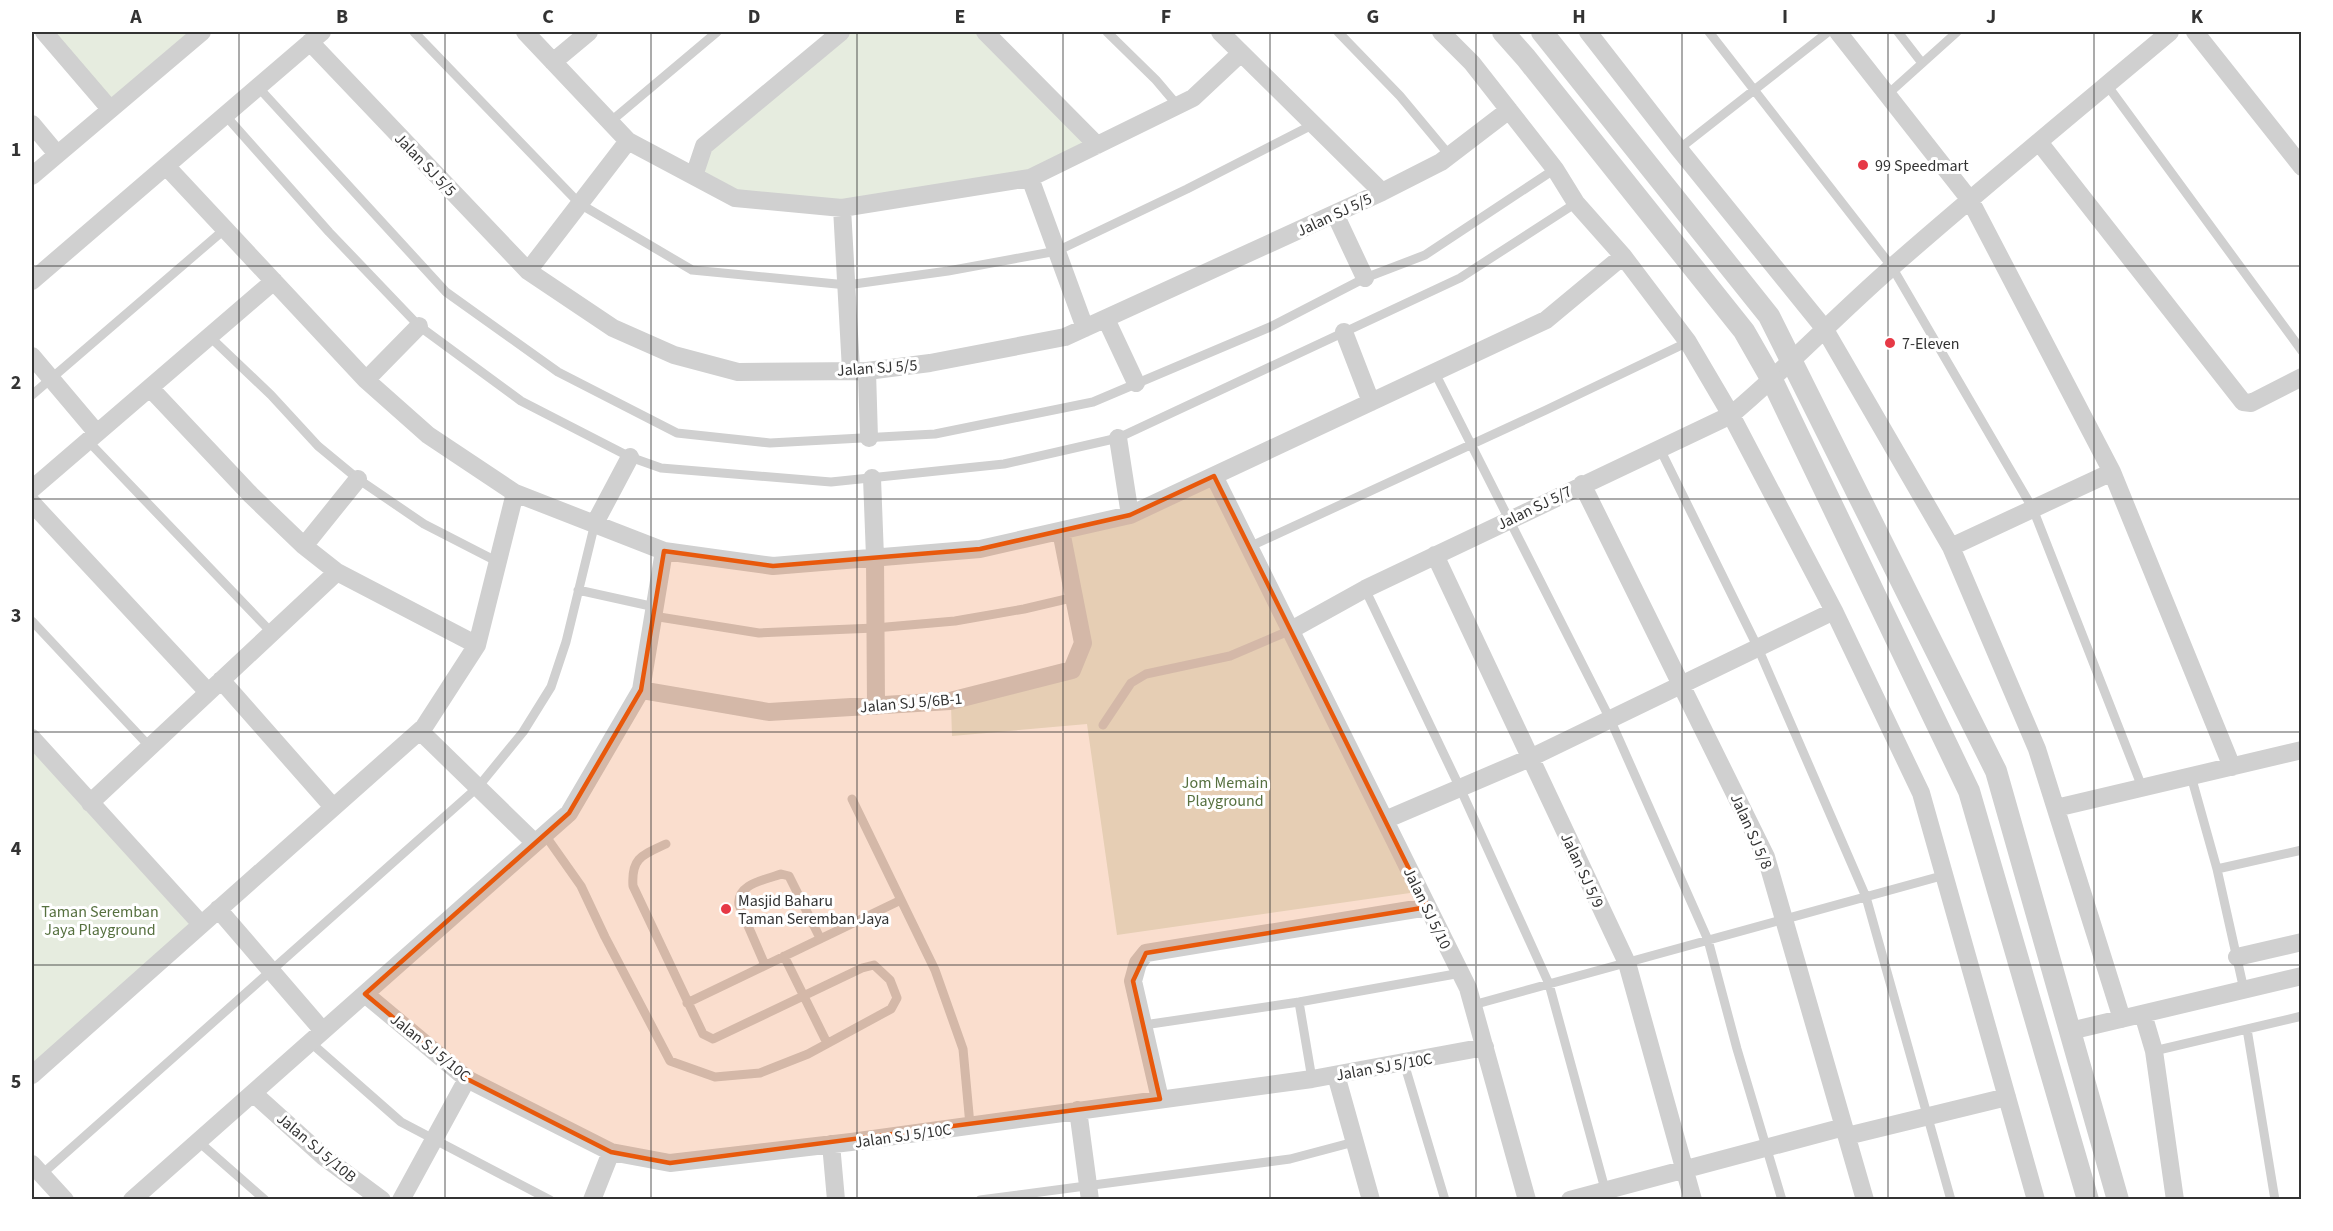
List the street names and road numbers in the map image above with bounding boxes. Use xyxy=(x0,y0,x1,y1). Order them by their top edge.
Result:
street label: Jalan SJ 5/5 xyxy=(389,128,461,201)
street label: Jalan SJ 5/5 xyxy=(1293,188,1376,242)
street label: Jalan SJ 5/5 xyxy=(836,354,918,382)
street label: Jalan SJ 5/7 xyxy=(1493,480,1575,535)
street label: Jalan SJ 5/6B-1 xyxy=(859,688,963,718)
street label: Jalan SJ 5/8 xyxy=(1725,790,1778,873)
street label: Jalan SJ 5/9 xyxy=(1555,829,1609,912)
street label: Jalan SJ 5/10 xyxy=(1398,864,1456,953)
street label: Jalan SJ 5/10C xyxy=(386,1009,475,1087)
street label: Jalan SJ 5/10C xyxy=(1334,1048,1434,1086)
street label: Jalan SJ 5/10B xyxy=(272,1108,361,1188)
street label: Jalan SJ 5/10C xyxy=(853,1118,953,1154)

